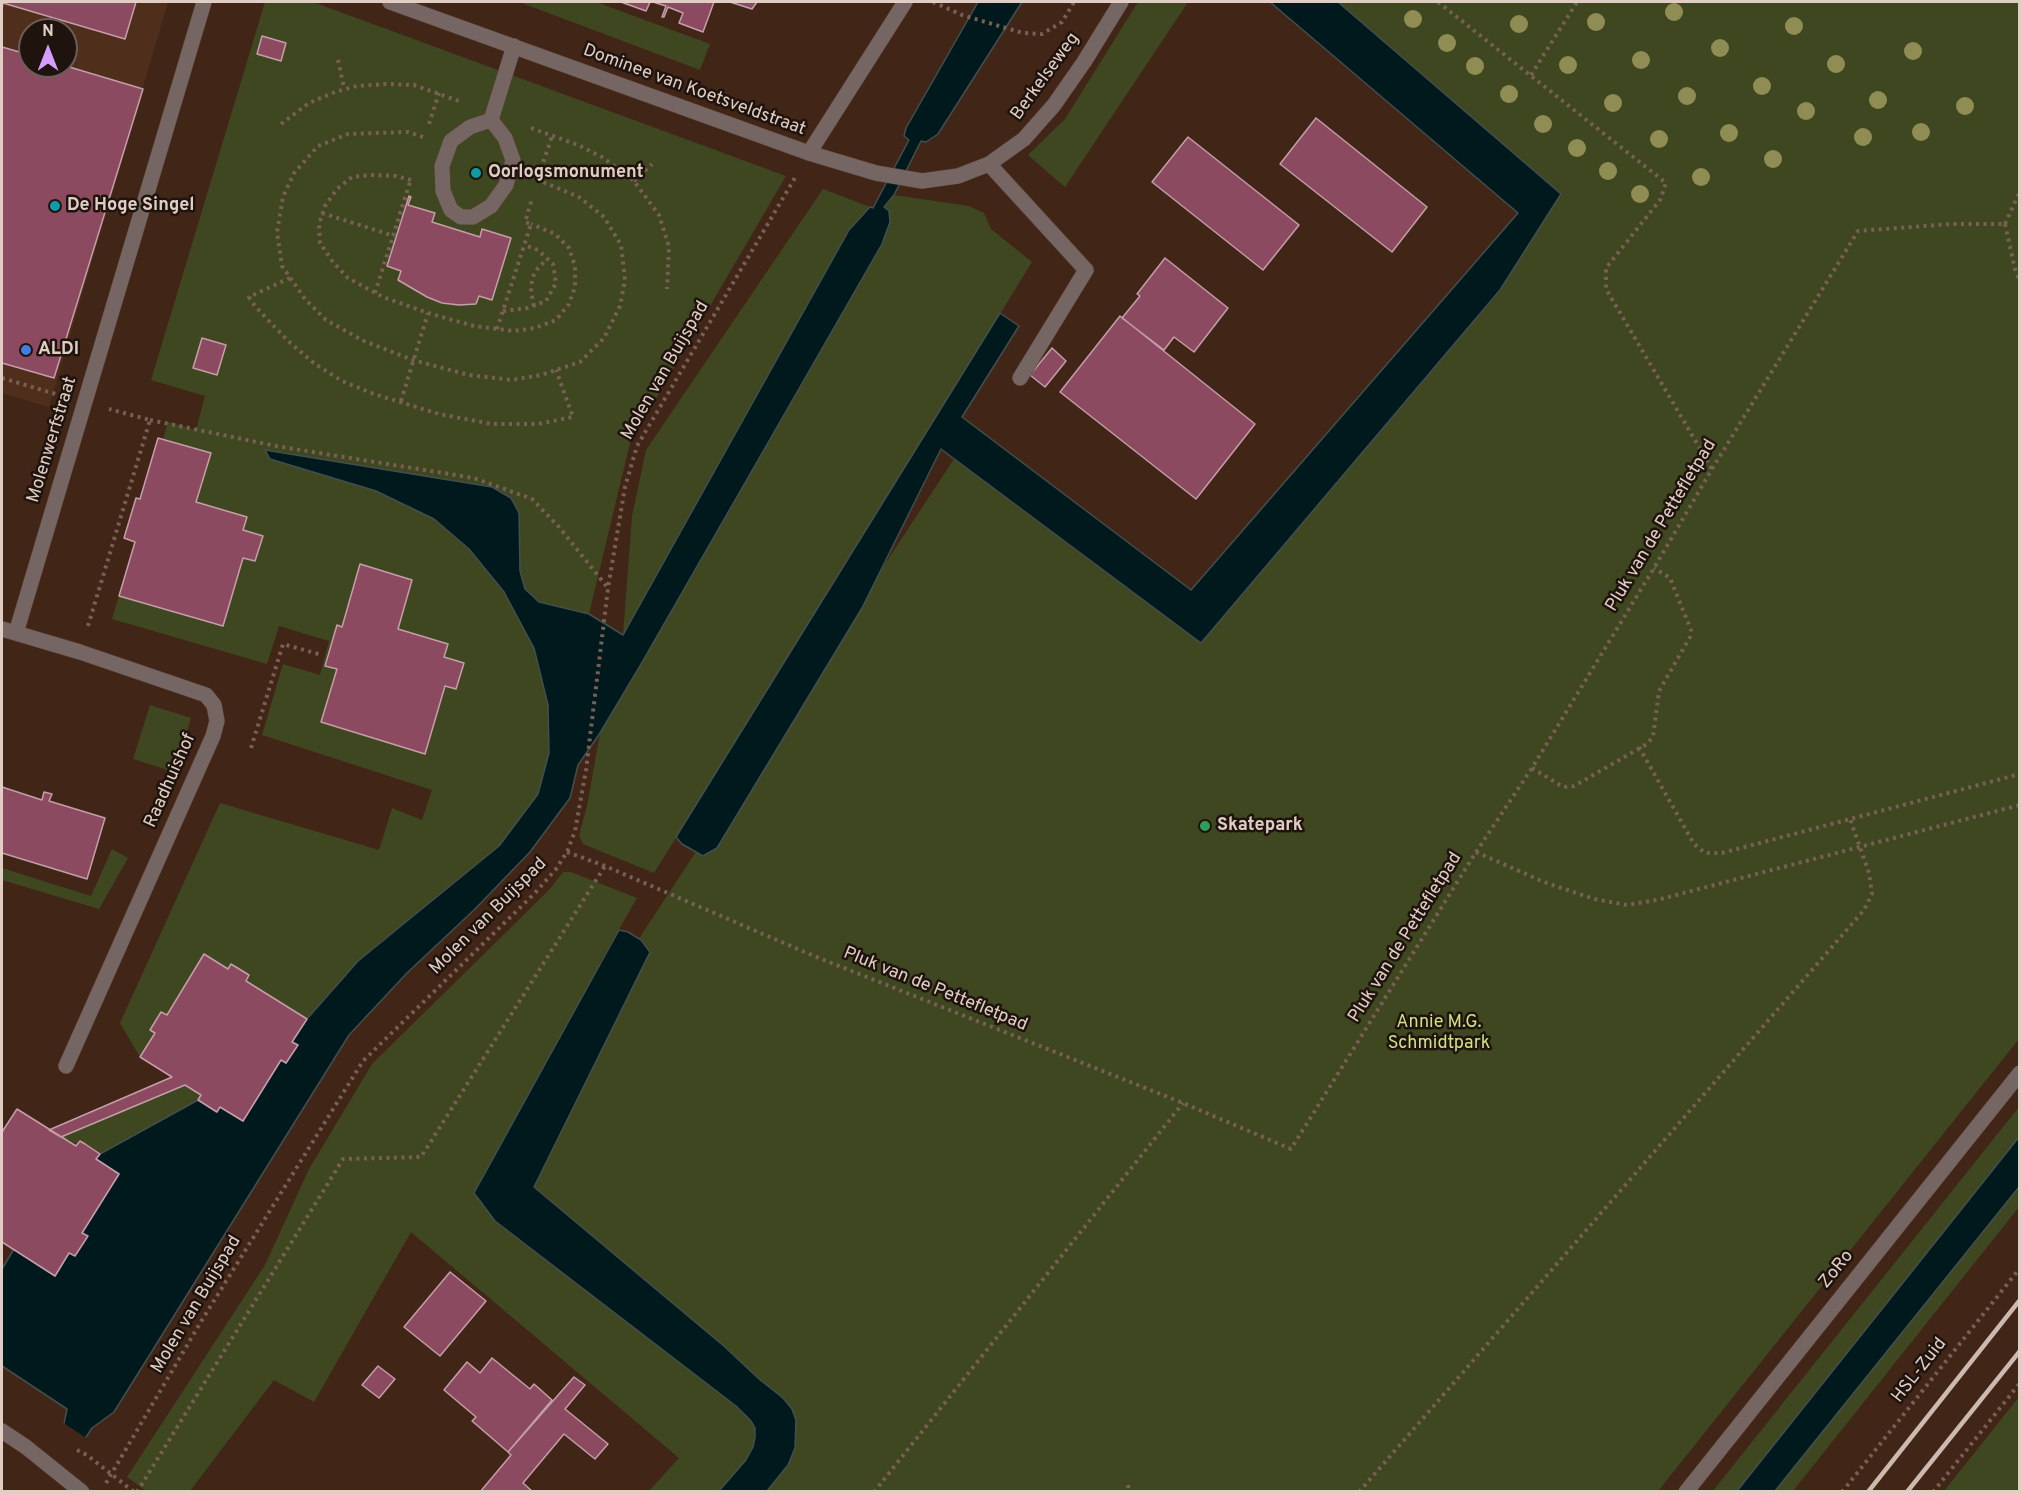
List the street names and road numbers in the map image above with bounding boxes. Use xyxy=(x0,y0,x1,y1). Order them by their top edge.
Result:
street label: Berkelseweg xyxy=(1007,29,1085,125)
street label: Dominee van Koetsveldstraat xyxy=(580,41,808,141)
street label: Molen van Buijspad xyxy=(617,298,715,444)
street label: Molenwerfstraat xyxy=(24,374,82,506)
street label: Pluk van de Pettefletpad xyxy=(1602,436,1722,616)
street label: Raadhuishof xyxy=(141,731,201,831)
street label: Pluk van de Pettefletpad xyxy=(1345,849,1467,1027)
street label: Molen van Buijspad xyxy=(426,854,552,980)
street label: Pluk van de Pettefletpad xyxy=(840,943,1030,1037)
street label: Molen van Buijspad xyxy=(147,1232,247,1378)
street label: ZoRo xyxy=(1815,1247,1859,1293)
street label: HSL-Zuid xyxy=(1888,1334,1952,1408)

